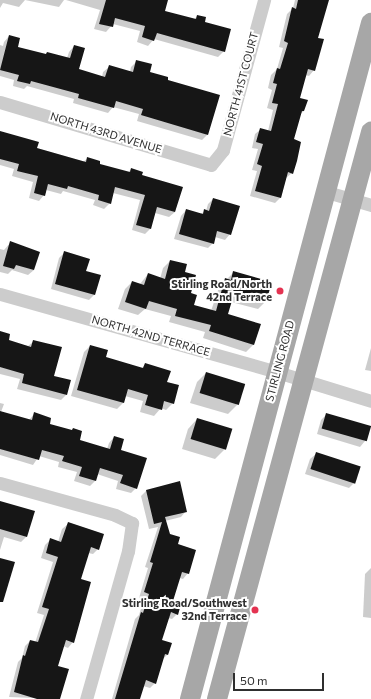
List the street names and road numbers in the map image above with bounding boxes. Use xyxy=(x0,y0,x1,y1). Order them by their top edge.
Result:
street label: NORTH 41ST COURT xyxy=(221,31,261,137)
street label: NORTH 43RD AVENUE xyxy=(49,110,163,156)
street label: NORTH 42ND TERRACE xyxy=(90,313,212,359)
street label: STIRLING ROAD xyxy=(263,319,297,403)

